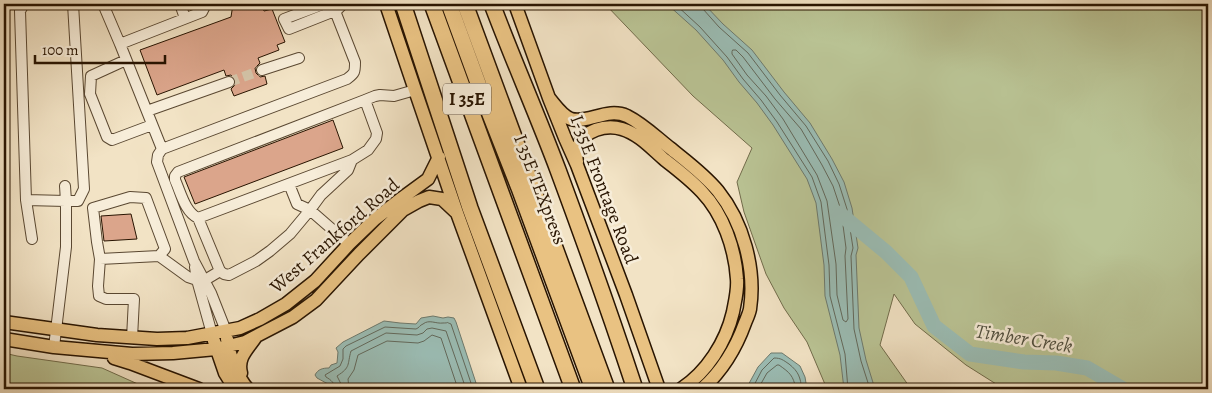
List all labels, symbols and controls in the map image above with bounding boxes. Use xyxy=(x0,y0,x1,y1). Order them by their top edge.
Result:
scale bar xyxy=(35,32,165,64)
text: 100 m xyxy=(42,40,79,60)
road number: I 35E xyxy=(443,84,491,115)
street label: I-35E Frontage Road xyxy=(564,111,645,268)
street label: I 35E TEXpress xyxy=(507,130,573,248)
street label: West Frankford Road xyxy=(264,172,406,300)
water label: Timber Creek xyxy=(973,317,1075,360)

